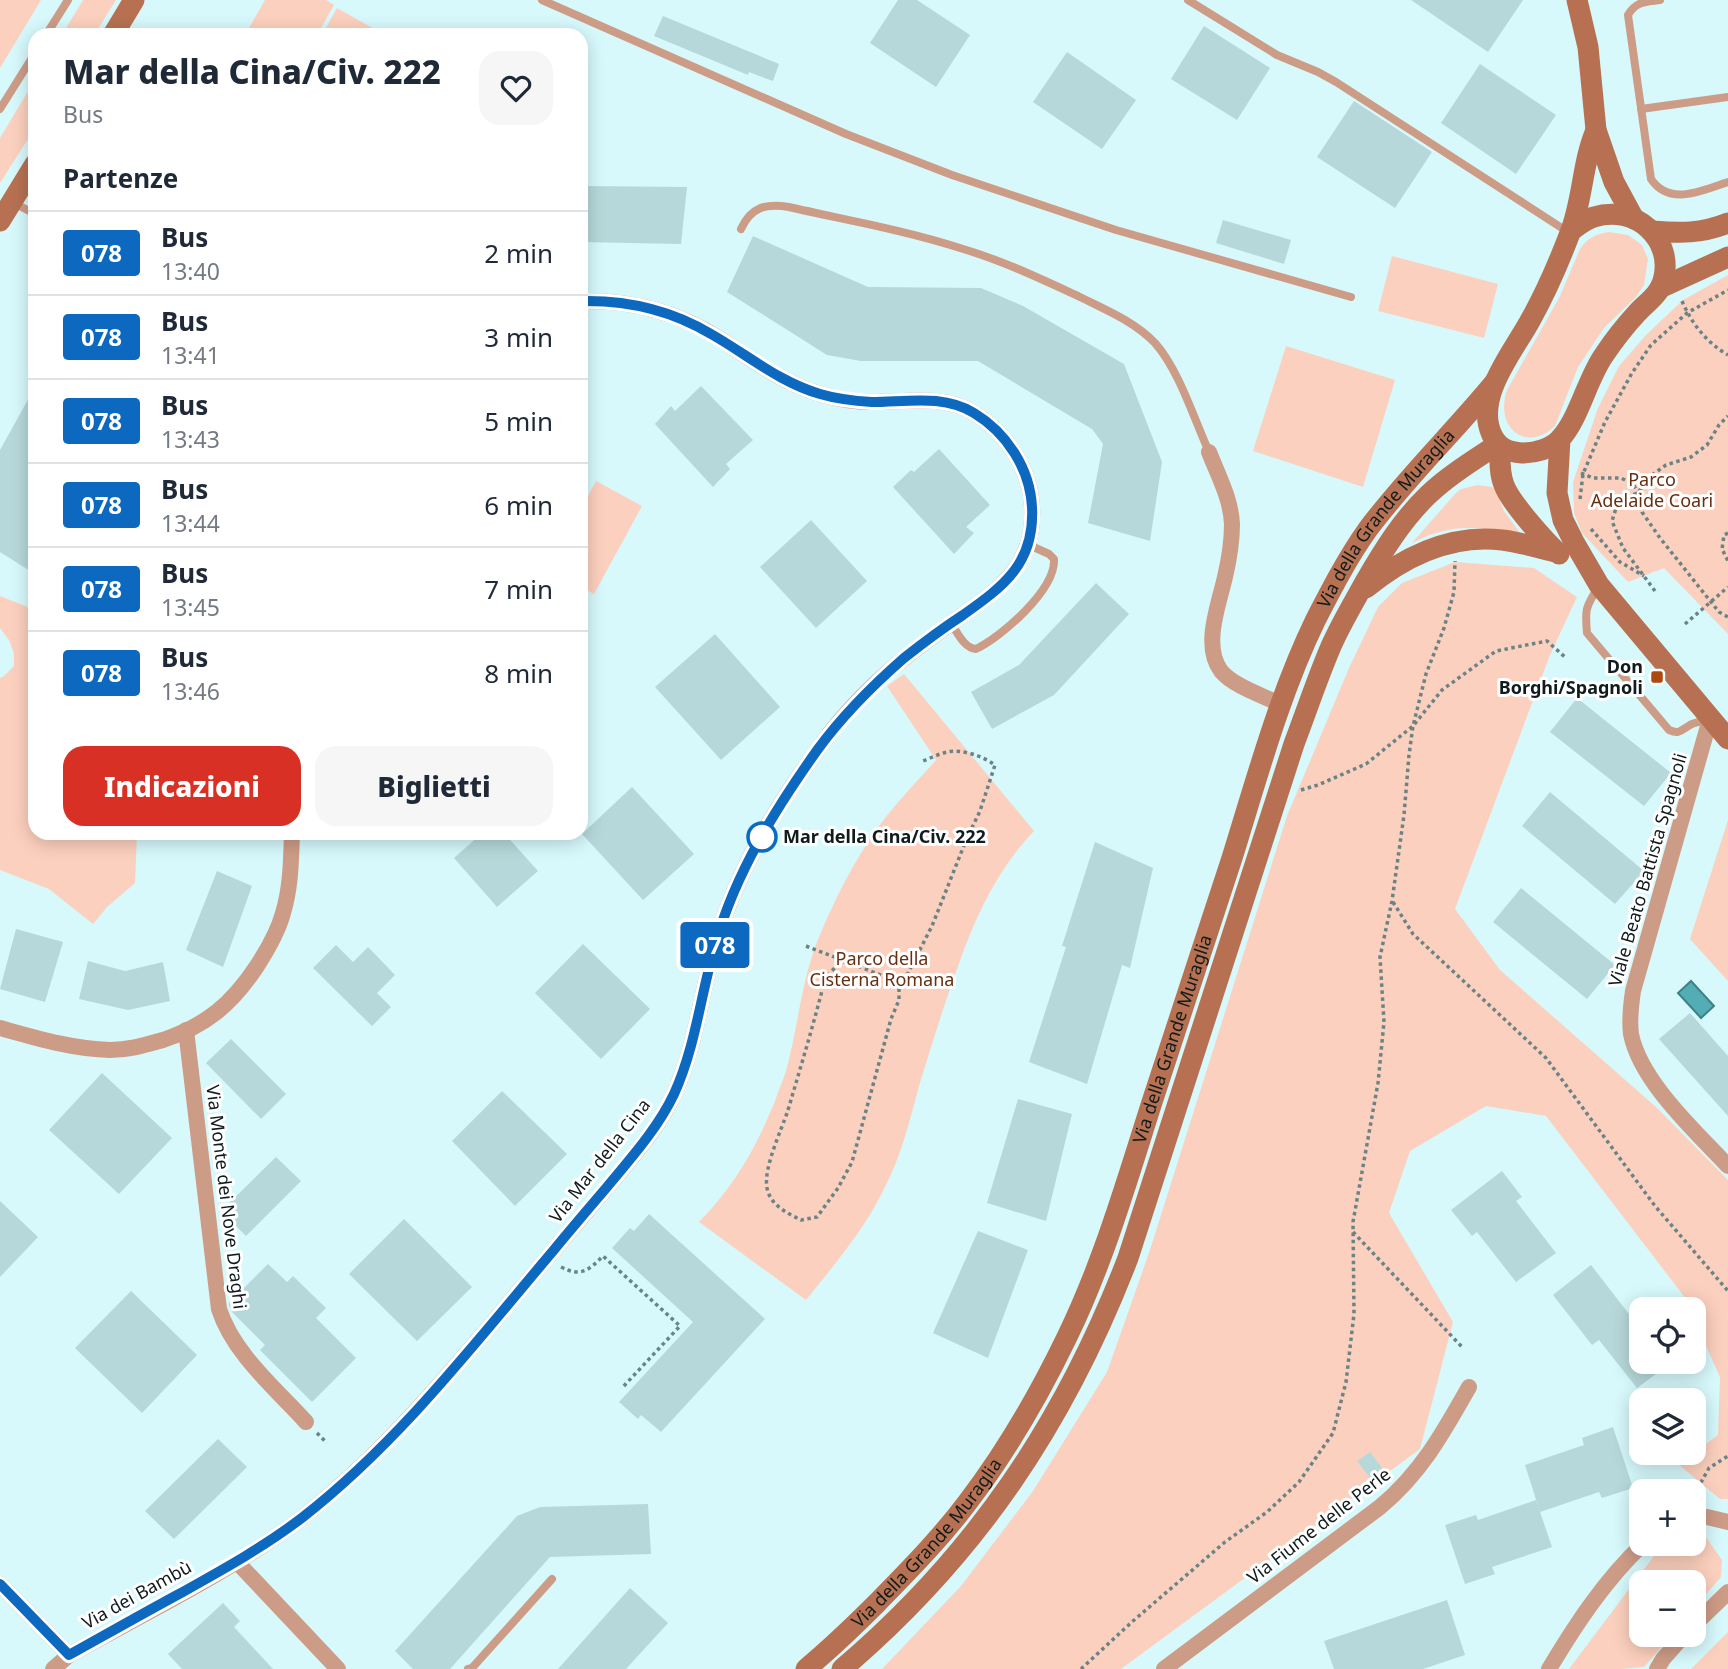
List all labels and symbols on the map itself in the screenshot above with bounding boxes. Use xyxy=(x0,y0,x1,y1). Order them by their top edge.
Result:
street label: Via della Grande Muraglia xyxy=(1311,423,1459,612)
park label: Parco Adelaide Coari xyxy=(1591,467,1713,512)
place label: Don Borghi/Spagnoli xyxy=(1499,654,1643,699)
marker: Don Borghi/Spagnoli xyxy=(1649,669,1665,685)
street label: Viale Beato Battista Spagnoli xyxy=(1602,750,1692,989)
marker: Mar della Cina/Civ. 222 xyxy=(747,822,777,852)
place label: Mar della Cina/Civ. 222 xyxy=(783,824,986,848)
line badge: 078 xyxy=(675,922,755,968)
street label: Via della Grande Muraglia xyxy=(1127,931,1217,1146)
park label: Parco della Cisterna Romana xyxy=(810,946,954,991)
street label: Via Monte dei Nove Draghi xyxy=(201,1083,253,1310)
street label: Via Mar della Cina xyxy=(543,1093,655,1227)
street label: Via della Grande Muraglia xyxy=(846,1453,1007,1633)
street label: Via Fiume delle Perle xyxy=(1242,1462,1395,1589)
street label: Via dei Bambù xyxy=(78,1554,196,1634)

